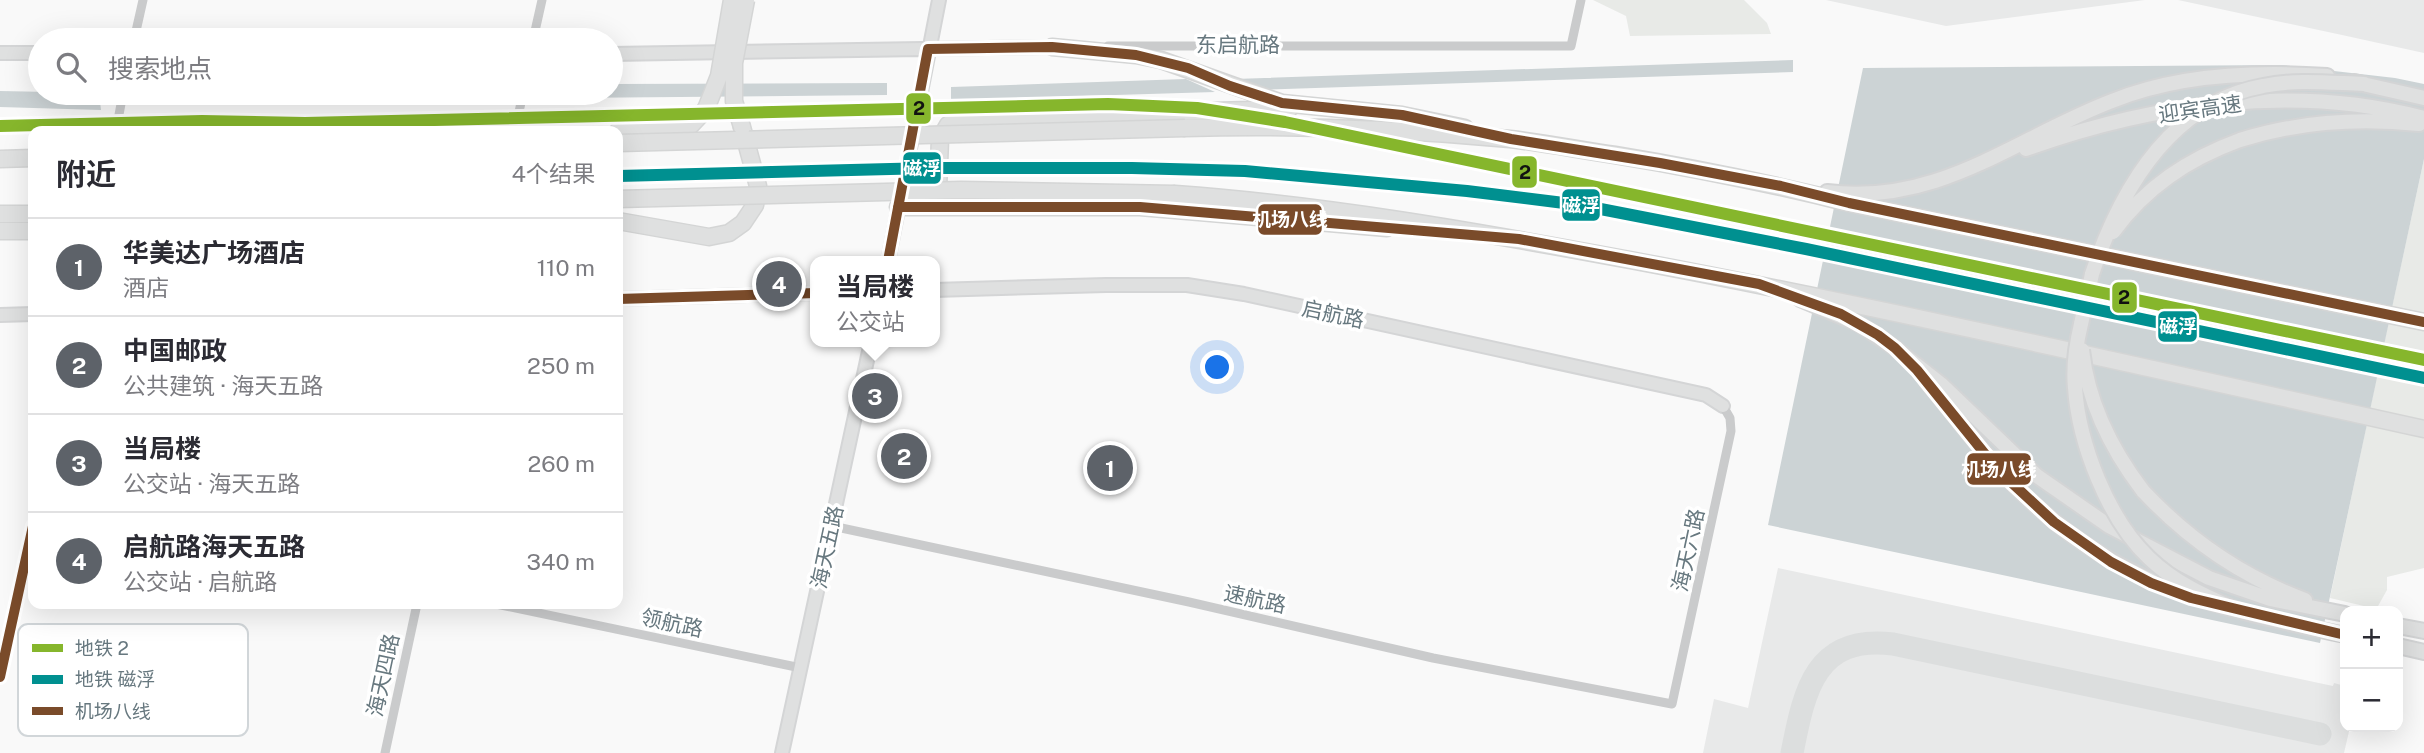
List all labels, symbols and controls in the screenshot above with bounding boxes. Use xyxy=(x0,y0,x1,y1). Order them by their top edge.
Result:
search box xyxy=(28,28,623,105)
street label: 东启航路 xyxy=(1196,32,1280,57)
icon: search xyxy=(52,48,90,86)
text: 搜索地点 xyxy=(108,53,212,84)
street label: 迎宾高速 xyxy=(2157,91,2243,127)
line badge: 2 xyxy=(905,92,932,125)
text: 2 xyxy=(913,97,925,119)
line badge: 磁浮 xyxy=(902,151,942,185)
line badge: 2 xyxy=(1511,155,1538,189)
text: 附近 xyxy=(56,156,116,192)
text: 磁浮 xyxy=(903,157,941,179)
text: 4个结果 xyxy=(512,160,595,187)
text: 2 xyxy=(1519,161,1531,183)
line badge: 磁浮 xyxy=(1561,188,1601,222)
text: 磁浮 xyxy=(1562,194,1600,216)
line badge: 机场八线 xyxy=(1257,203,1323,236)
text: 机场八线 xyxy=(1252,208,1328,230)
text: 华美达广场酒店 xyxy=(123,237,305,268)
text: 1 xyxy=(74,254,84,281)
text: 110 m xyxy=(537,254,595,281)
popup xyxy=(810,256,940,347)
pin: 4 xyxy=(756,258,802,310)
text: 当局楼 xyxy=(836,271,914,302)
text: 酒店 xyxy=(123,274,169,301)
line badge: 2 xyxy=(2111,281,2138,314)
text: 2 xyxy=(2118,286,2130,308)
street label: 启航路 xyxy=(1300,295,1366,333)
text: 公交站 xyxy=(836,308,905,335)
line badge: 磁浮 xyxy=(2157,310,2198,343)
text: 磁浮 xyxy=(2159,315,2197,337)
text: 中国邮政 xyxy=(123,335,227,366)
your location xyxy=(1200,350,1234,384)
text: 2 xyxy=(72,352,86,379)
text: 250 m xyxy=(527,352,595,379)
pin: 3 xyxy=(852,370,898,422)
text: 公共建筑 · 海天五路 xyxy=(123,372,323,399)
pin: 2 xyxy=(881,430,927,482)
text: 当局楼 xyxy=(123,433,201,464)
pin: 1 xyxy=(1087,442,1133,494)
text: 3 xyxy=(71,450,87,477)
text: 260 m xyxy=(528,450,595,477)
line badge: 机场八线 xyxy=(1966,452,2032,486)
text: 机场八线 xyxy=(1961,458,2037,480)
text: 公交站 · 海天五路 xyxy=(123,470,300,497)
street label: 海天五路 xyxy=(806,503,848,591)
street label: 海天六路 xyxy=(1667,506,1709,594)
text: 启航路海天五路 xyxy=(123,531,305,562)
text: 4 xyxy=(71,548,87,575)
text: 340 m xyxy=(527,548,595,575)
text: 公交站 · 启航路 xyxy=(123,568,277,595)
street label: 速航路 xyxy=(1222,580,1288,618)
street label: 领航路 xyxy=(639,604,705,642)
map controls xyxy=(2340,606,2403,732)
button: + xyxy=(2340,606,2403,669)
legend xyxy=(18,624,248,736)
street label: 海天四路 xyxy=(362,631,404,719)
text: 地铁 2 xyxy=(75,637,129,659)
text: 地铁 磁浮 xyxy=(75,668,156,690)
button: − xyxy=(2340,669,2403,732)
text: 机场八线 xyxy=(75,700,151,722)

